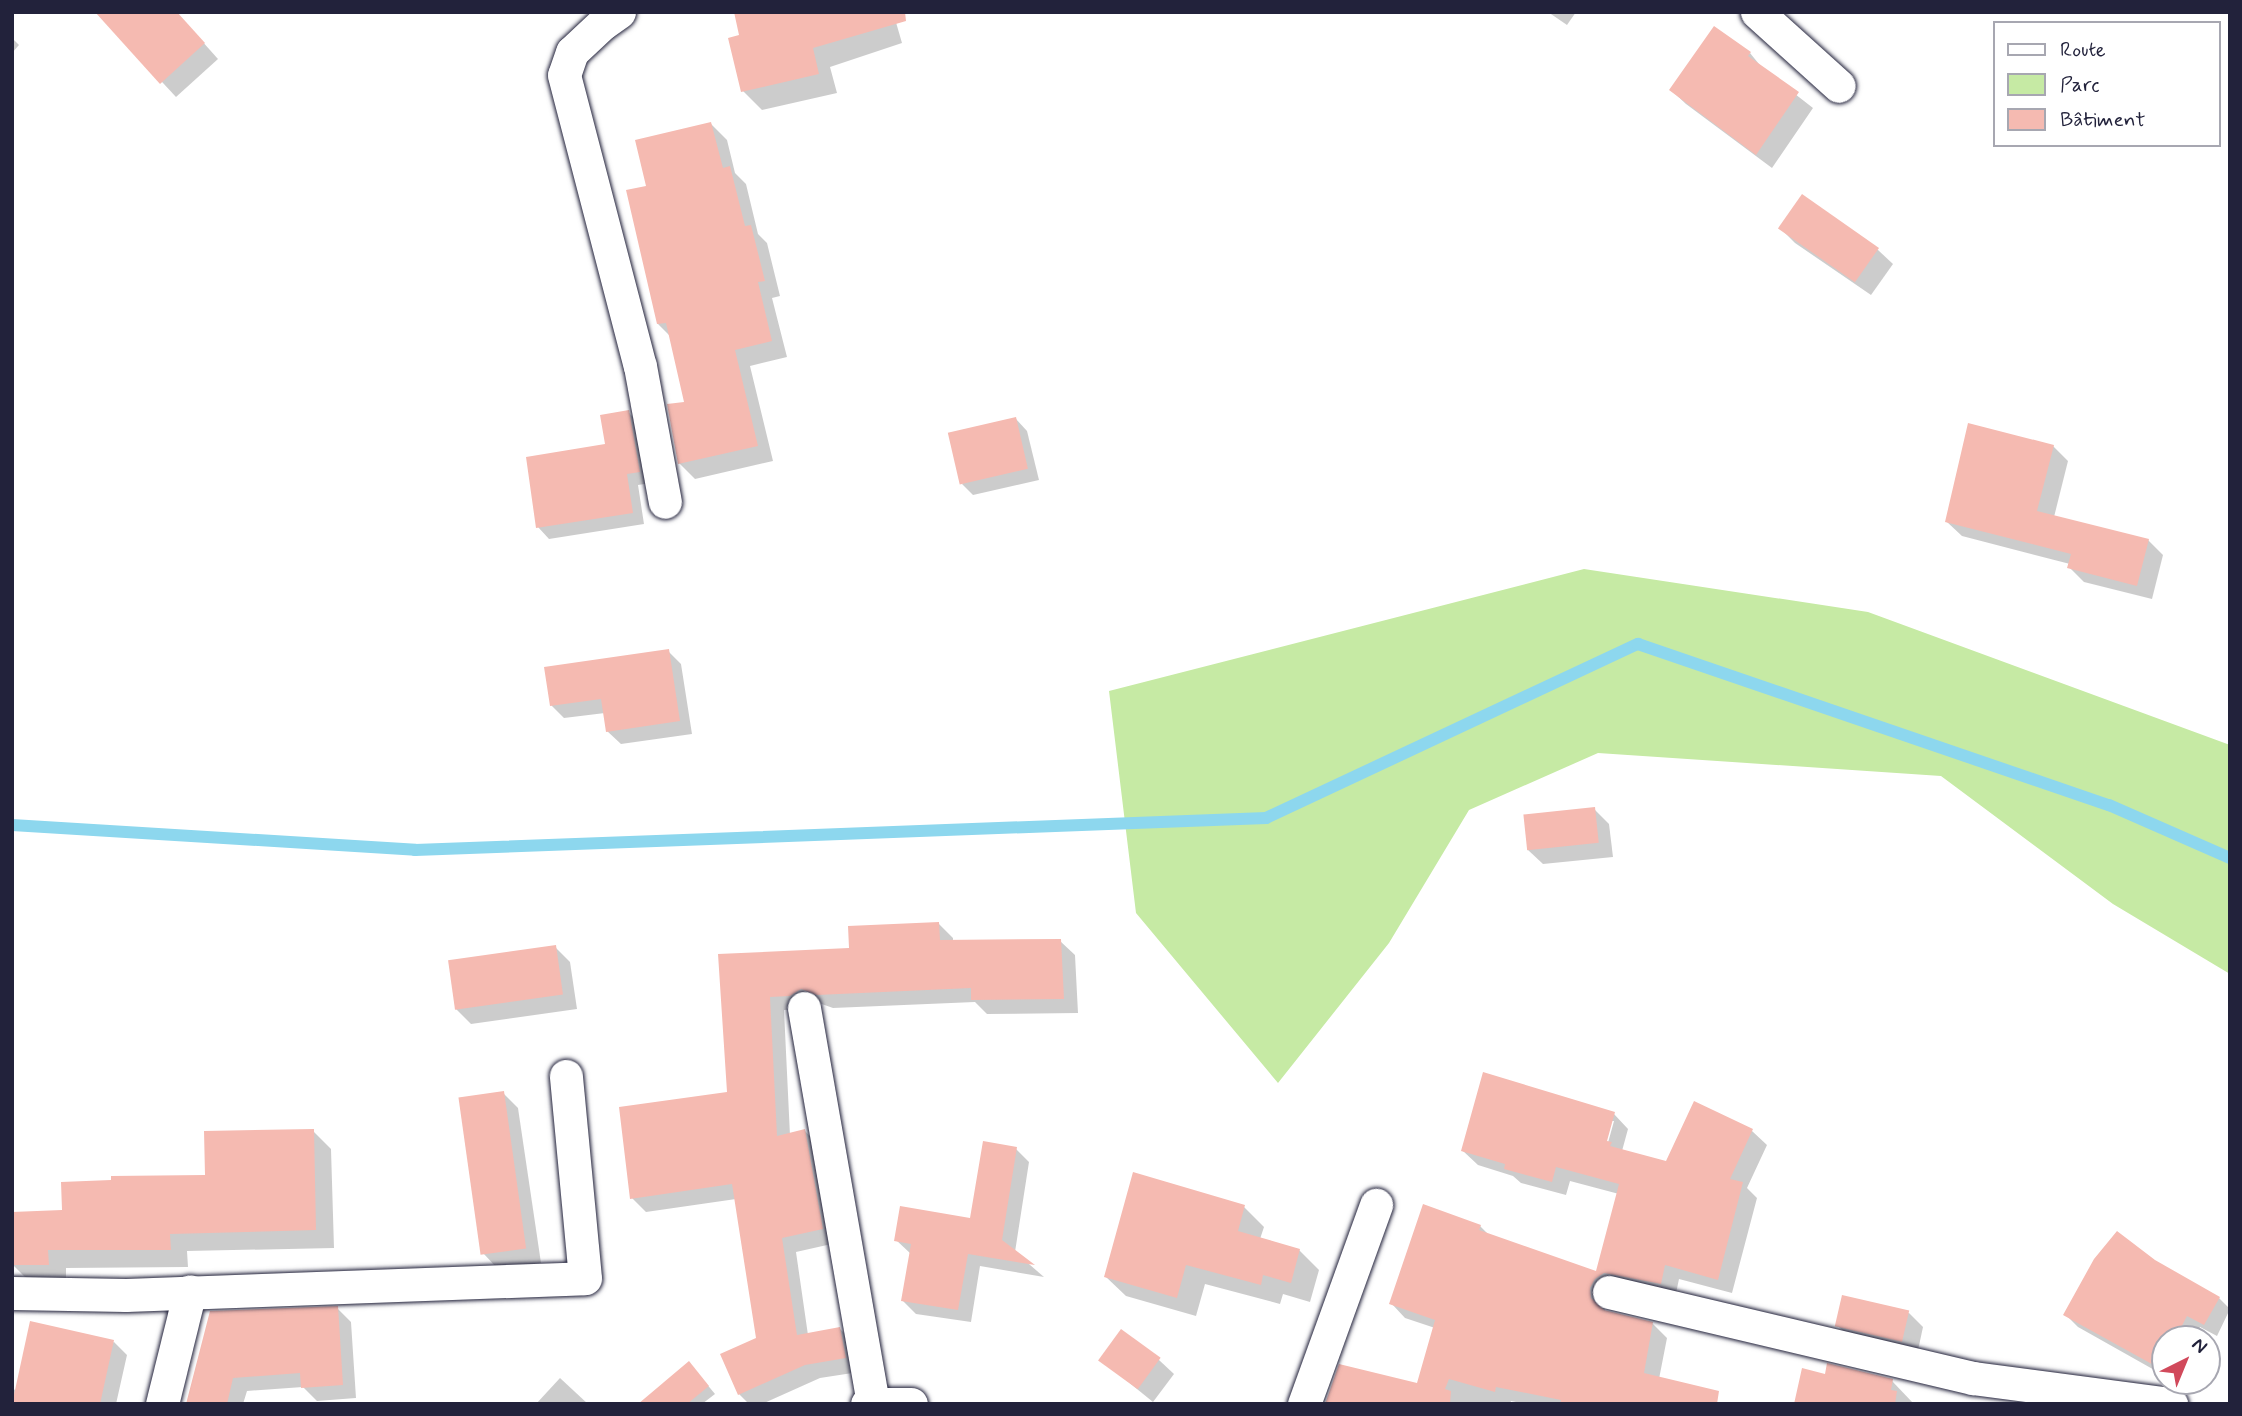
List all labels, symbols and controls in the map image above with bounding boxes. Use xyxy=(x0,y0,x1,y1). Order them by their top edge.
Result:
legend xyxy=(1994,21,2221,147)
text: Route xyxy=(2060,36,2106,64)
text: Parc xyxy=(2060,71,2100,99)
text: Bâtiment xyxy=(2060,106,2145,134)
north arrow xyxy=(2151,1325,2221,1395)
text: N xyxy=(2186,1332,2212,1359)

